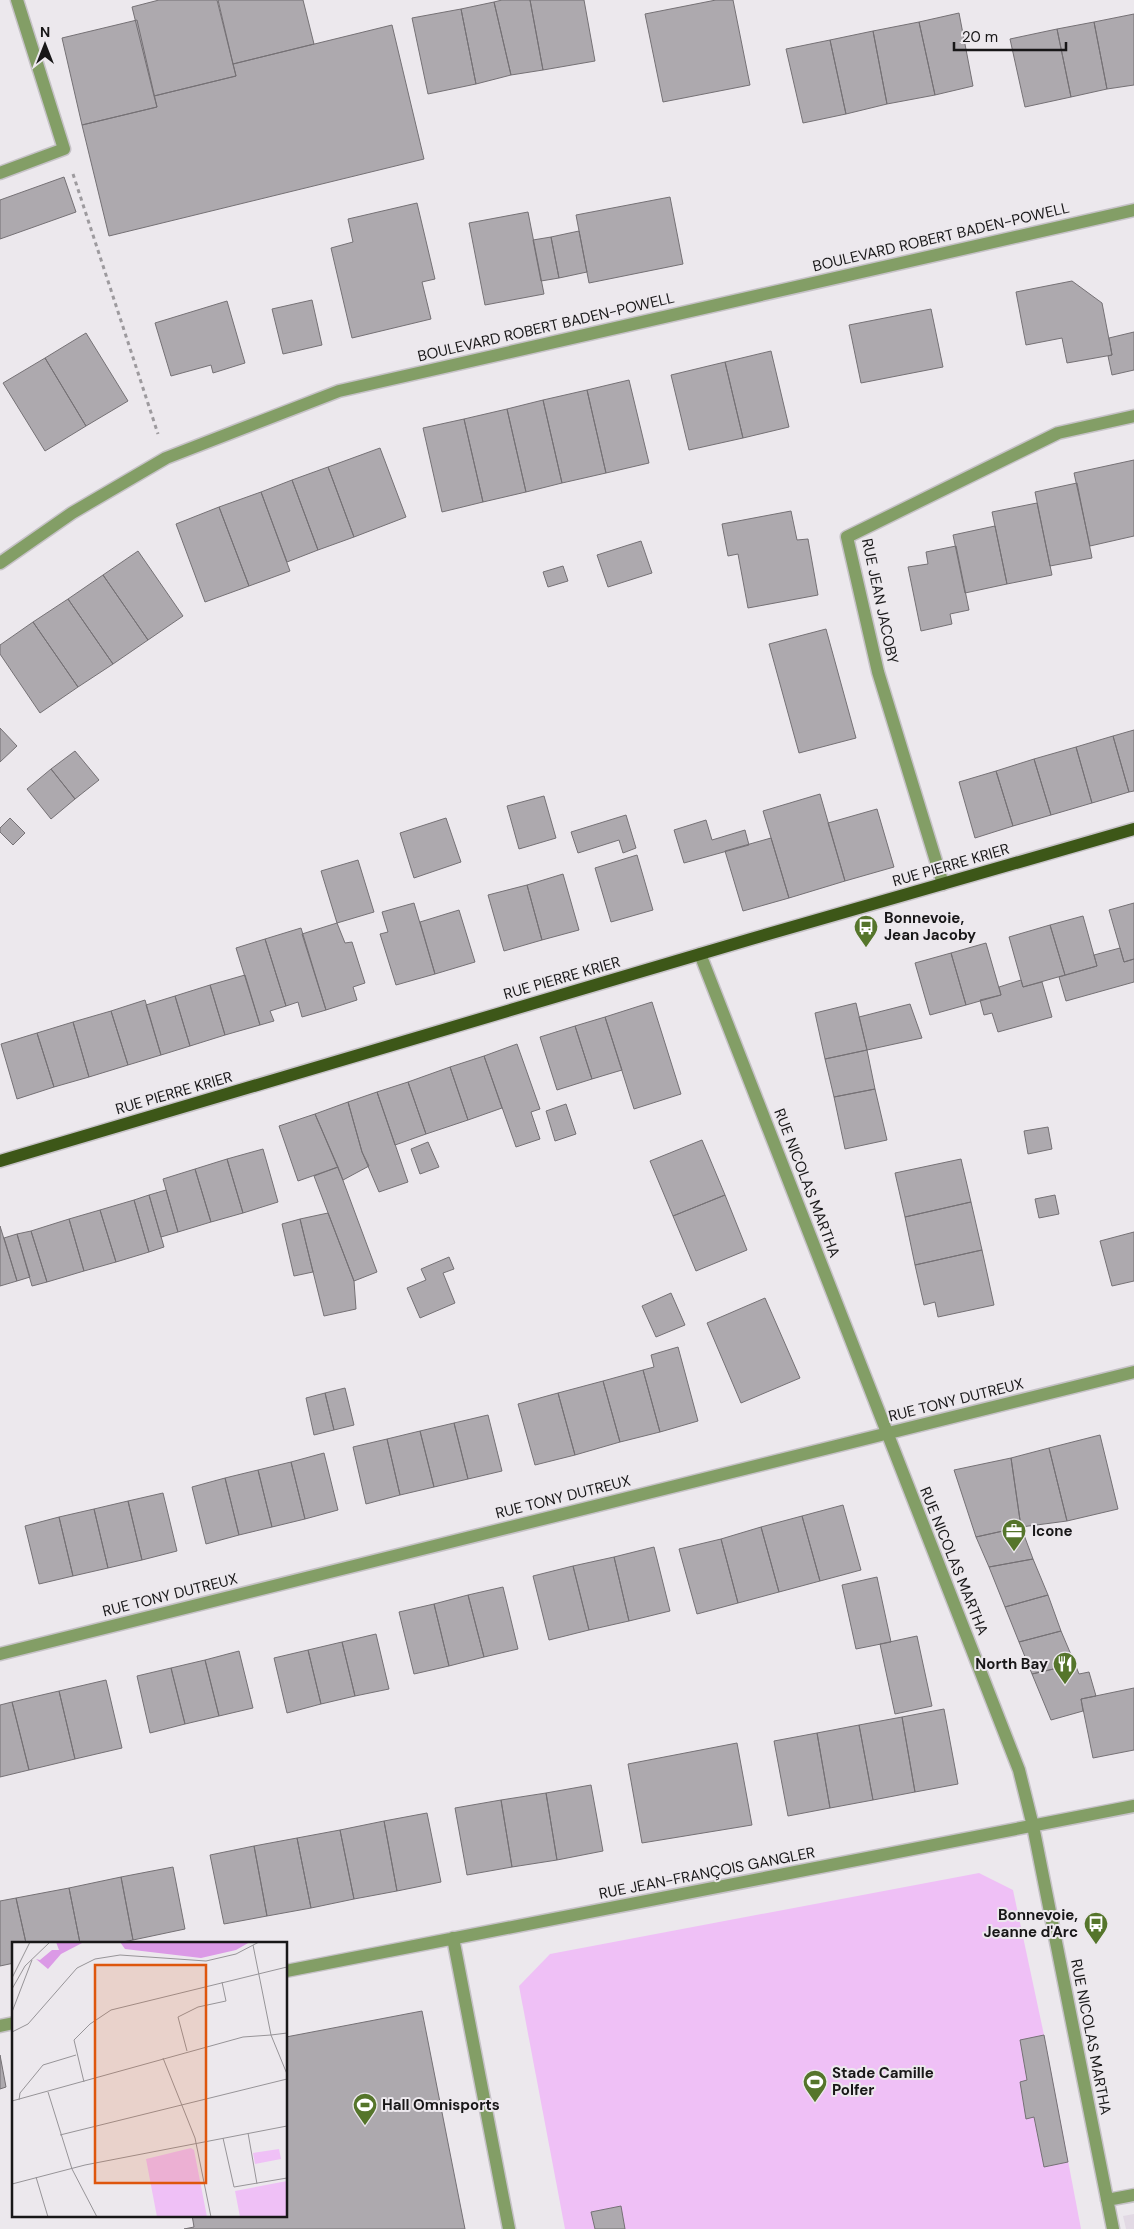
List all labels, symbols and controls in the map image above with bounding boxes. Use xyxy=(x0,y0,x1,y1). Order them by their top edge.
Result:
north arrow xyxy=(20,20,70,70)
scale bar xyxy=(954,20,1066,52)
text: N xyxy=(40,23,50,41)
text: 20 m xyxy=(962,27,998,47)
street label: BOULEVARD ROBERT BADEN-POWELL xyxy=(811,198,1071,276)
street label: BOULEVARD ROBERT BADEN-POWELL xyxy=(416,288,676,366)
street label: RUE JEAN JACOBY xyxy=(857,537,903,666)
street label: RUE PIERRE KRIER xyxy=(890,839,1012,891)
place label: Bonnevoie, Jean Jacoby xyxy=(884,908,976,945)
bus stop icon: Bonnevoie, Jean Jacoby xyxy=(853,914,879,948)
street label: RUE PIERRE KRIER xyxy=(501,952,623,1004)
street label: RUE PIERRE KRIER xyxy=(113,1067,235,1119)
street label: RUE NICOLAS MARTHA xyxy=(769,1106,845,1260)
street label: RUE TONY DUTREUX xyxy=(886,1374,1026,1426)
street label: RUE TONY DUTREUX xyxy=(493,1471,633,1523)
street label: RUE NICOLAS MARTHA xyxy=(915,1484,993,1638)
office icon: Icone xyxy=(1001,1518,1027,1552)
place label: Icone xyxy=(1032,1521,1073,1541)
street label: RUE TONY DUTREUX xyxy=(100,1569,240,1621)
restaurant icon: North Bay xyxy=(1052,1651,1078,1685)
place label: North Bay xyxy=(975,1654,1048,1674)
street label: RUE JEAN-FRANÇOIS GANGLER xyxy=(597,1842,817,1904)
place label: Bonnevoie, Jeanne d'Arc xyxy=(983,1905,1078,1942)
bus stop icon: Bonnevoie, Jeanne d'Arc xyxy=(1083,1911,1109,1945)
inset map xyxy=(12,1942,288,2216)
street label: RUE NICOLAS MARTHA xyxy=(1066,1958,1116,2117)
place label: Stade Camille Polfer xyxy=(832,2063,934,2100)
sports icon: Stade Camille Polfer xyxy=(802,2069,828,2103)
sports icon: Hall Omnisports xyxy=(352,2092,378,2126)
place label: Hall Omnisports xyxy=(382,2095,500,2115)

